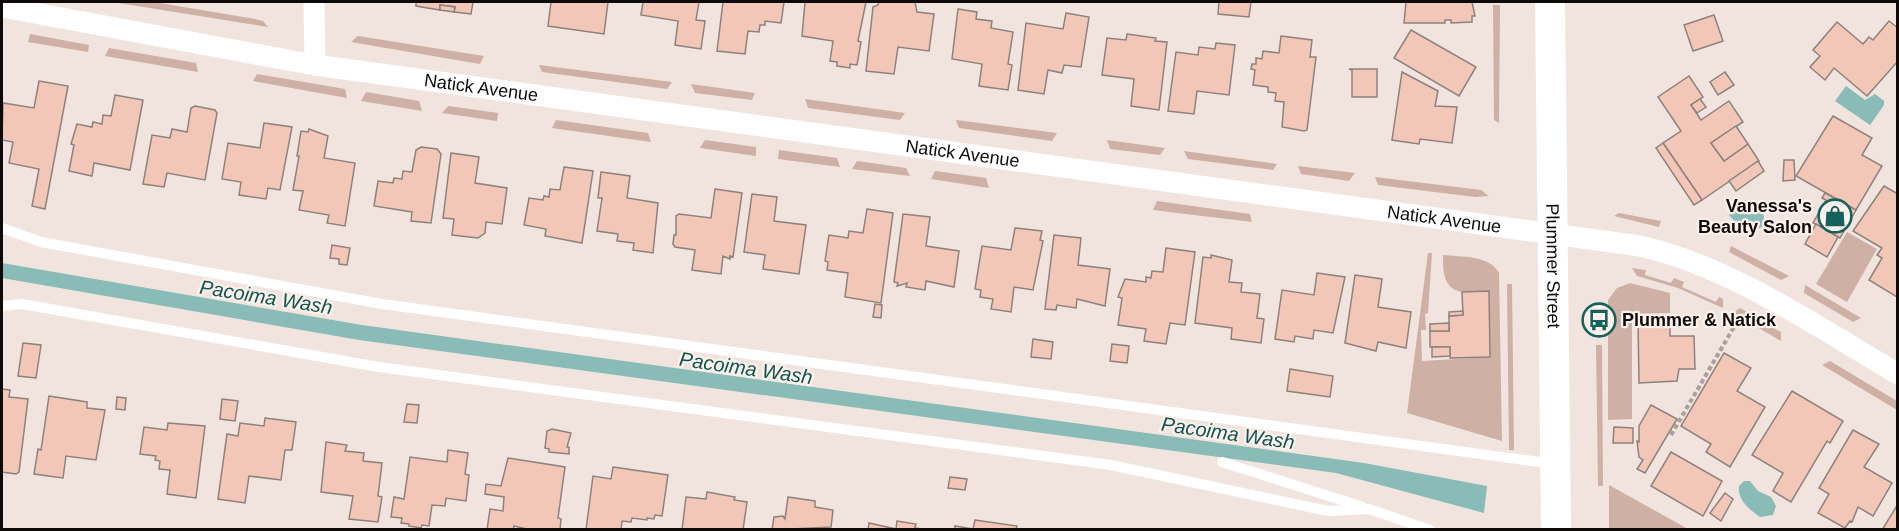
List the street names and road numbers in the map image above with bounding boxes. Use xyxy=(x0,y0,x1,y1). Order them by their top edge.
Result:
street label: Natick Avenue xyxy=(423,70,539,105)
street label: Natick Avenue xyxy=(904,136,1021,171)
street label: Natick Avenue xyxy=(1386,202,1502,237)
street label: Plummer Street xyxy=(1542,203,1564,329)

